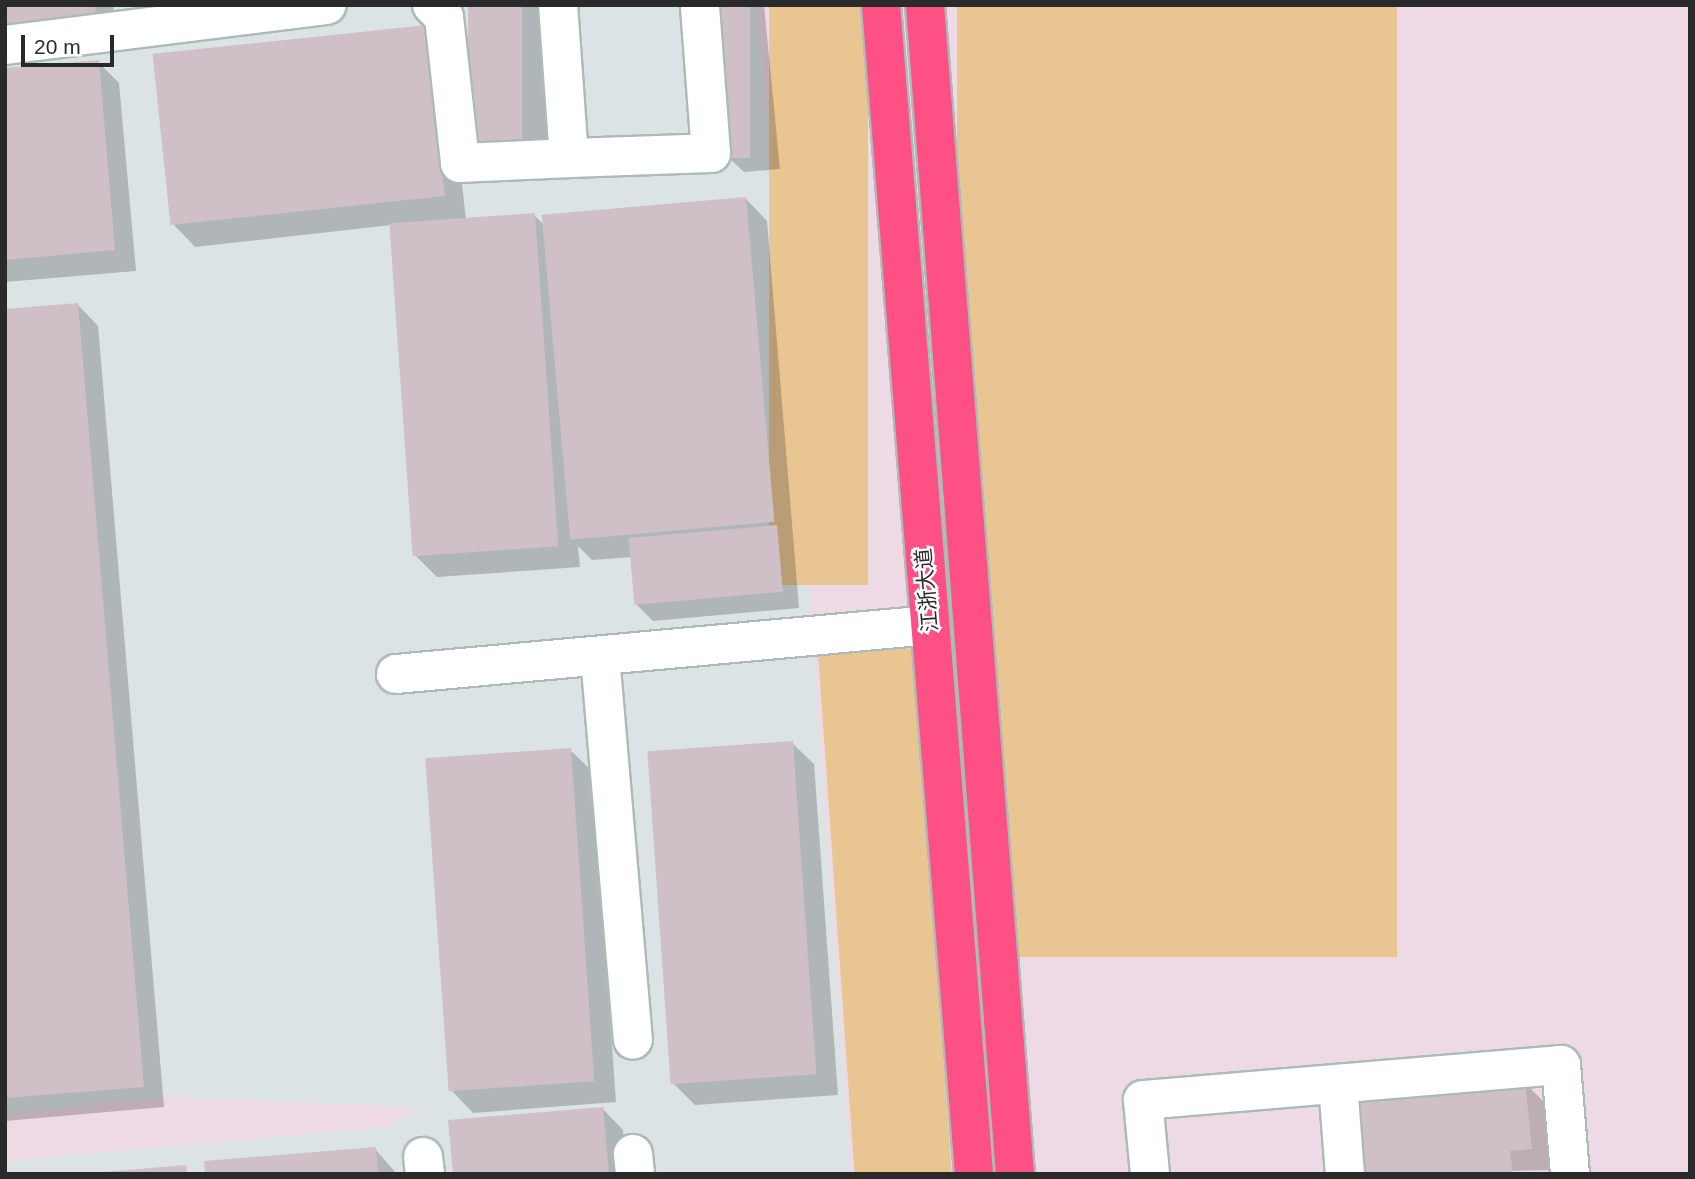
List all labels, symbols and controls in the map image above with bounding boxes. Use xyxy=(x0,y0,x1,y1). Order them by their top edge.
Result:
scale bar xyxy=(24,21,117,65)
text: 20 m xyxy=(34,35,81,58)
street label: 江浙大道 xyxy=(911,547,943,633)

